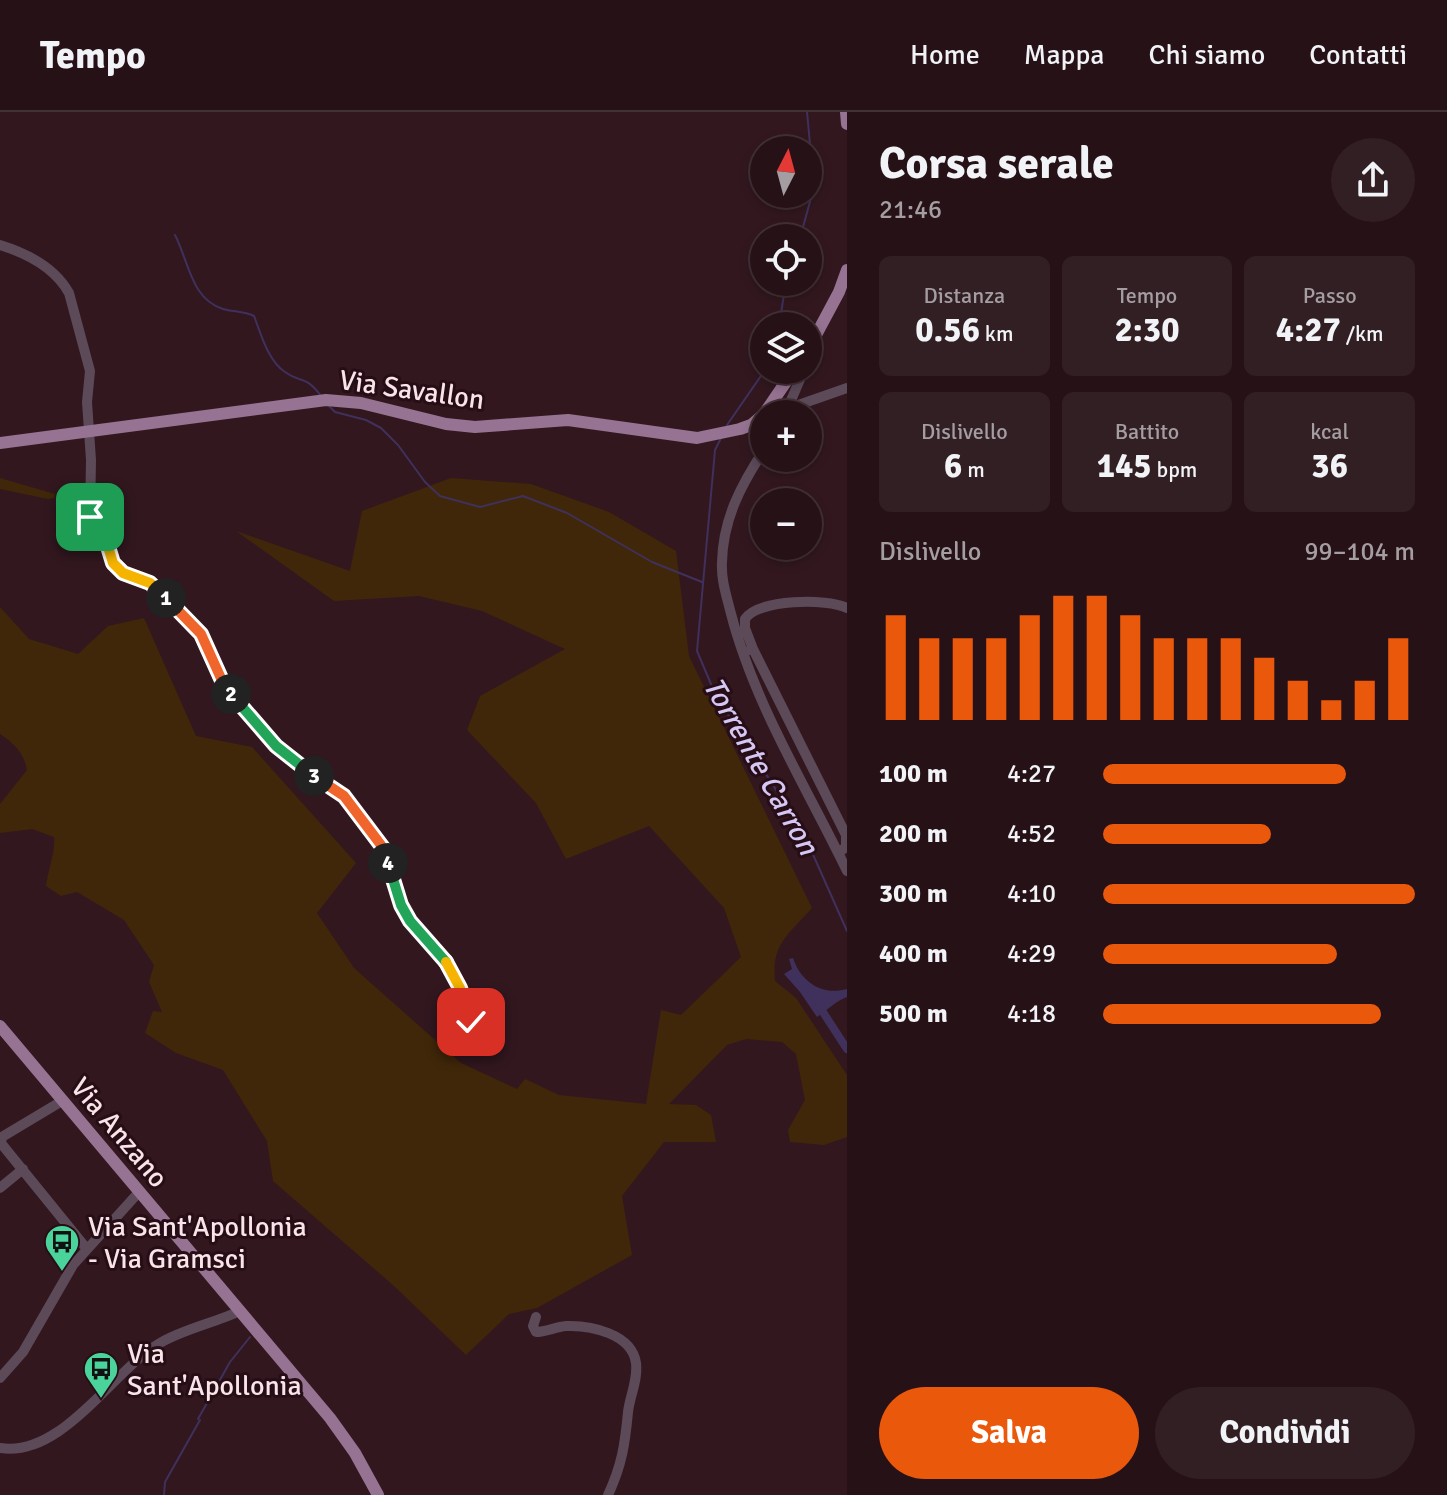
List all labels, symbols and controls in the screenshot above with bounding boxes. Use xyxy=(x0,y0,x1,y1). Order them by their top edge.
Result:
text: Tempo xyxy=(40,32,146,79)
text: Home xyxy=(910,38,980,72)
text: Mappa xyxy=(1024,38,1105,72)
text: Chi siamo xyxy=(1149,38,1265,72)
text: Contatti xyxy=(1309,38,1407,72)
north arrow xyxy=(750,136,822,208)
map controls xyxy=(750,136,822,560)
text: Corsa serale xyxy=(879,137,1114,191)
button: share xyxy=(1331,138,1415,222)
text: 21:46 xyxy=(879,194,942,226)
button: locate xyxy=(750,224,822,296)
text: Distanza xyxy=(923,282,1005,309)
text: Tempo xyxy=(1117,282,1177,309)
text: Passo xyxy=(1303,282,1357,309)
text: 0.56 xyxy=(915,309,980,351)
text: 2:30 xyxy=(1114,309,1180,351)
text: 4:27 xyxy=(1276,309,1341,351)
button: layers xyxy=(750,312,822,384)
text: km xyxy=(980,320,1013,347)
text: /km xyxy=(1341,320,1384,347)
street label: Via Savallon xyxy=(337,363,486,417)
button: + xyxy=(750,400,822,472)
text: Dislivello xyxy=(921,418,1008,445)
text: Battito xyxy=(1115,418,1179,445)
text: kcal xyxy=(1310,418,1349,445)
text: 6 xyxy=(944,445,962,487)
text: 145 xyxy=(1097,445,1152,487)
text: 36 xyxy=(1311,445,1348,487)
text: m xyxy=(962,456,985,483)
text: bpm xyxy=(1152,456,1197,483)
pin xyxy=(56,483,124,551)
button: − xyxy=(750,488,822,560)
icon: arrive xyxy=(68,495,112,539)
text: Dislivello xyxy=(879,536,981,568)
text: 99–104 m xyxy=(1305,536,1415,568)
pin: 1 xyxy=(146,578,186,618)
text: 1 xyxy=(160,584,172,611)
water label: Torrente Carron xyxy=(695,671,827,863)
pin: 2 xyxy=(211,674,251,714)
text: 2 xyxy=(225,680,237,707)
pin: 3 xyxy=(294,756,334,796)
text: 100 m xyxy=(879,758,948,790)
text: 4:27 xyxy=(1007,758,1056,790)
text: 3 xyxy=(308,762,320,789)
text: 200 m xyxy=(879,818,948,850)
text: 4:52 xyxy=(1007,818,1056,850)
pin: 4 xyxy=(368,843,408,883)
text: 4 xyxy=(382,849,394,876)
text: 300 m xyxy=(879,878,948,910)
text: 4:10 xyxy=(1007,878,1056,910)
text: 400 m xyxy=(879,938,948,970)
text: 4:29 xyxy=(1007,938,1056,970)
pin xyxy=(437,988,505,1056)
text: 500 m xyxy=(879,998,948,1030)
text: 4:18 xyxy=(1007,998,1056,1030)
icon: check xyxy=(449,1000,493,1044)
street label: Via Anzano xyxy=(63,1071,175,1195)
place label: Via Sant'Apollonia - Via Gramsci xyxy=(88,1210,307,1276)
bus stop icon: Via Sant'Apollonia - Via Gramsci xyxy=(43,1223,81,1273)
place label: Via Sant'Apollonia xyxy=(127,1337,302,1403)
bus stop icon: Via Sant'Apollonia xyxy=(82,1350,120,1400)
button: Salva xyxy=(879,1387,1139,1479)
button: Condividi xyxy=(1155,1387,1415,1479)

